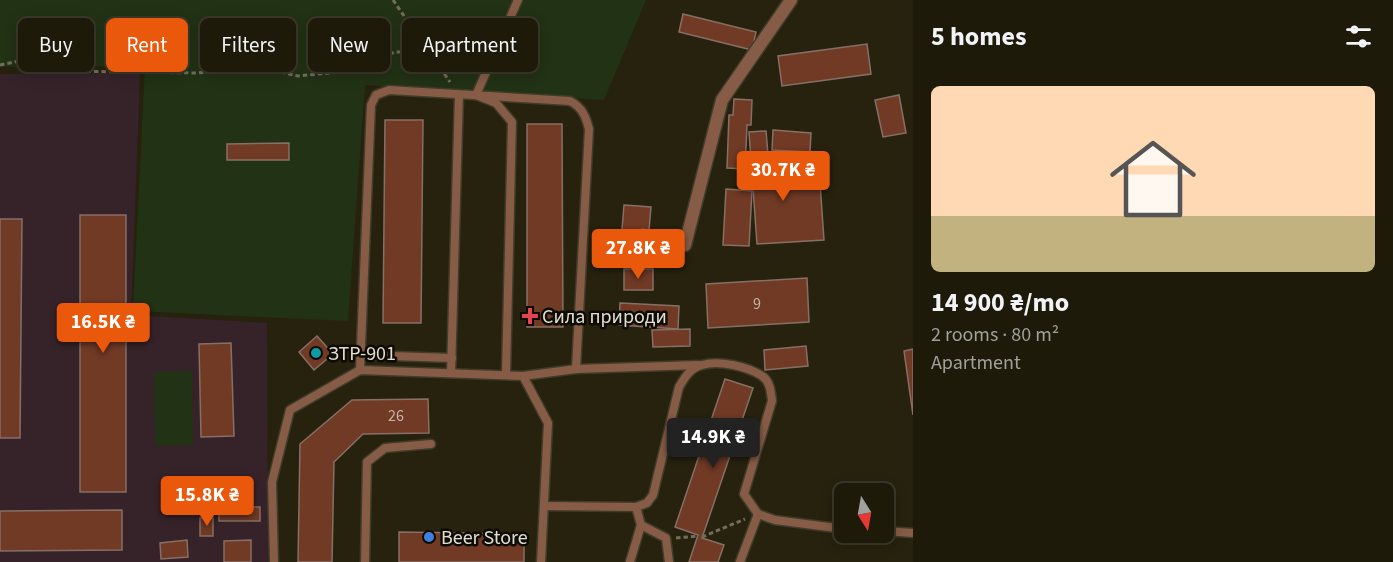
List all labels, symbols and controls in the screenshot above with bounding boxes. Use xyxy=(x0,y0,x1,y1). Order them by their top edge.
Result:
chip: Buy xyxy=(18,18,94,72)
chip: Rent xyxy=(106,18,188,72)
chip: Filters xyxy=(200,18,296,72)
chip: New xyxy=(308,18,390,72)
chip: Apartment xyxy=(402,18,538,72)
text: 5 homes xyxy=(931,18,1026,55)
icon: filters xyxy=(1342,20,1375,53)
icon: home xyxy=(1099,125,1207,233)
pin: 30.7K ₴ xyxy=(728,151,838,202)
text: 30.7K ₴ xyxy=(751,156,815,184)
pin: 27.8K ₴ xyxy=(583,229,693,280)
text: 27.8K ₴ xyxy=(606,234,670,262)
text: 14 900 ₴/mo xyxy=(931,284,1069,321)
house number: 9 xyxy=(753,293,761,315)
pin: 16.5K ₴ xyxy=(48,303,158,354)
place label: Сила природи xyxy=(542,303,667,331)
text: 16.5K ₴ xyxy=(71,308,135,336)
marker: Сила природи xyxy=(523,309,537,323)
text: 2 rooms · 80 m² xyxy=(931,321,1059,349)
place label: ЗТР-901 xyxy=(328,340,396,368)
marker: ЗТР-901 xyxy=(309,346,323,360)
text: Apartment xyxy=(931,349,1021,377)
house number: 26 xyxy=(388,405,404,427)
pin: 14.9K ₴ xyxy=(658,418,768,469)
text: 14.9K ₴ xyxy=(681,423,745,451)
pin: 15.8K ₴ xyxy=(152,476,262,527)
text: 15.8K ₴ xyxy=(175,481,239,509)
north arrow xyxy=(834,483,894,543)
map controls xyxy=(834,483,894,543)
place label: Beer Store xyxy=(441,524,528,552)
marker: Beer Store xyxy=(422,530,436,544)

